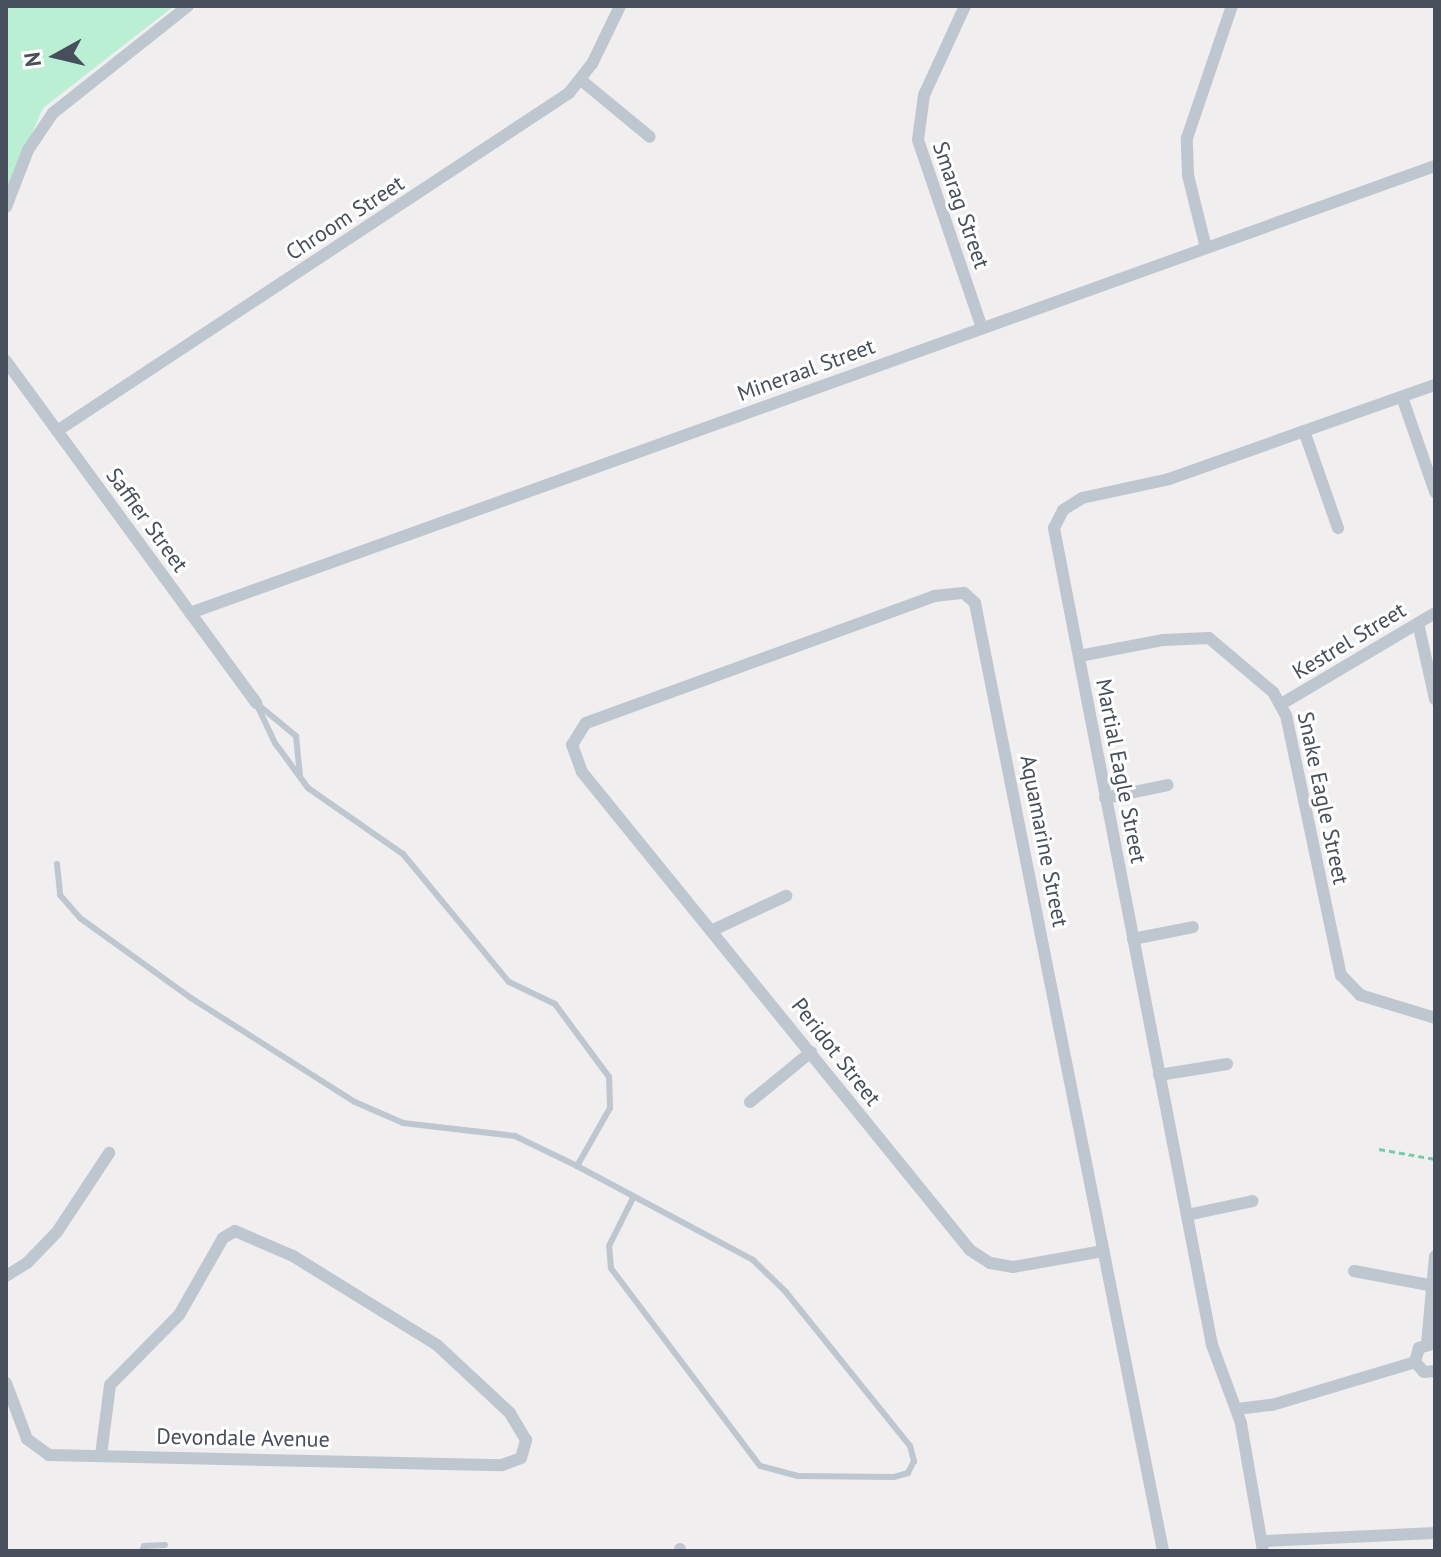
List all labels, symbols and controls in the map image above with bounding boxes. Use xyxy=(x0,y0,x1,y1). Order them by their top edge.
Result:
north arrow xyxy=(16,16,96,96)
text: N xyxy=(17,50,47,68)
street label: Smarag Street xyxy=(927,138,995,272)
street label: Chroom Street xyxy=(281,170,409,266)
street label: Mineraal Street xyxy=(734,333,878,407)
street label: Saffier Street xyxy=(100,463,194,577)
street label: Kestrel Street xyxy=(1288,597,1410,685)
street label: Martial Eagle Street xyxy=(1090,677,1152,865)
street label: Snake Eagle Street xyxy=(1292,709,1354,887)
street label: Aquamarine Street xyxy=(1014,753,1074,929)
street label: Peridot Street xyxy=(786,993,886,1111)
street label: Devondale Avenue xyxy=(156,1423,330,1453)

